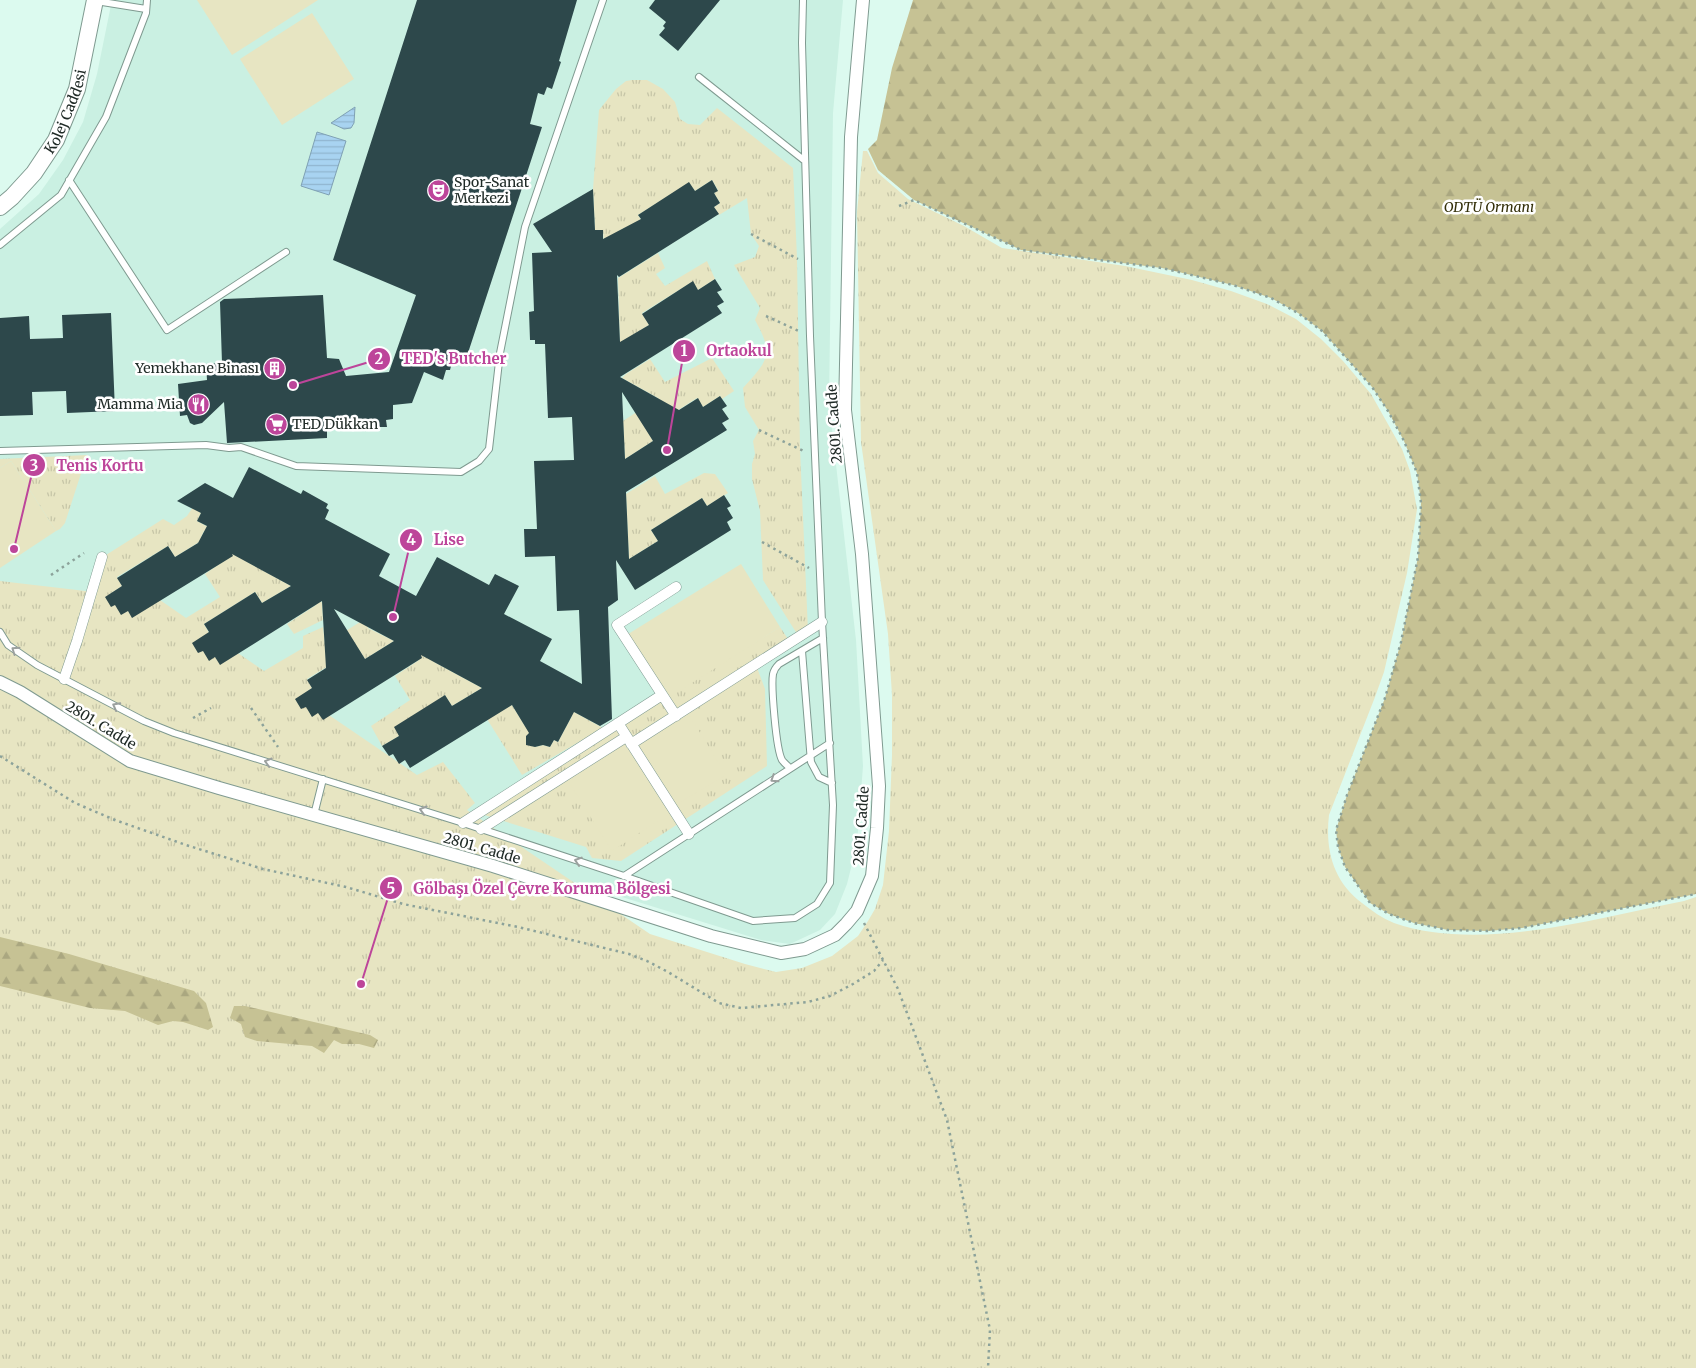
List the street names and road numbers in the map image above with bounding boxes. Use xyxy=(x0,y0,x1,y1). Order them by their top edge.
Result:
street label: Kolej Caddesi xyxy=(40,67,90,157)
street label: 2801. Cadde xyxy=(822,384,846,464)
street label: 2801. Cadde xyxy=(62,697,140,753)
street label: 2801. Cadde xyxy=(849,786,873,866)
street label: 2801. Cadde xyxy=(441,828,523,868)

